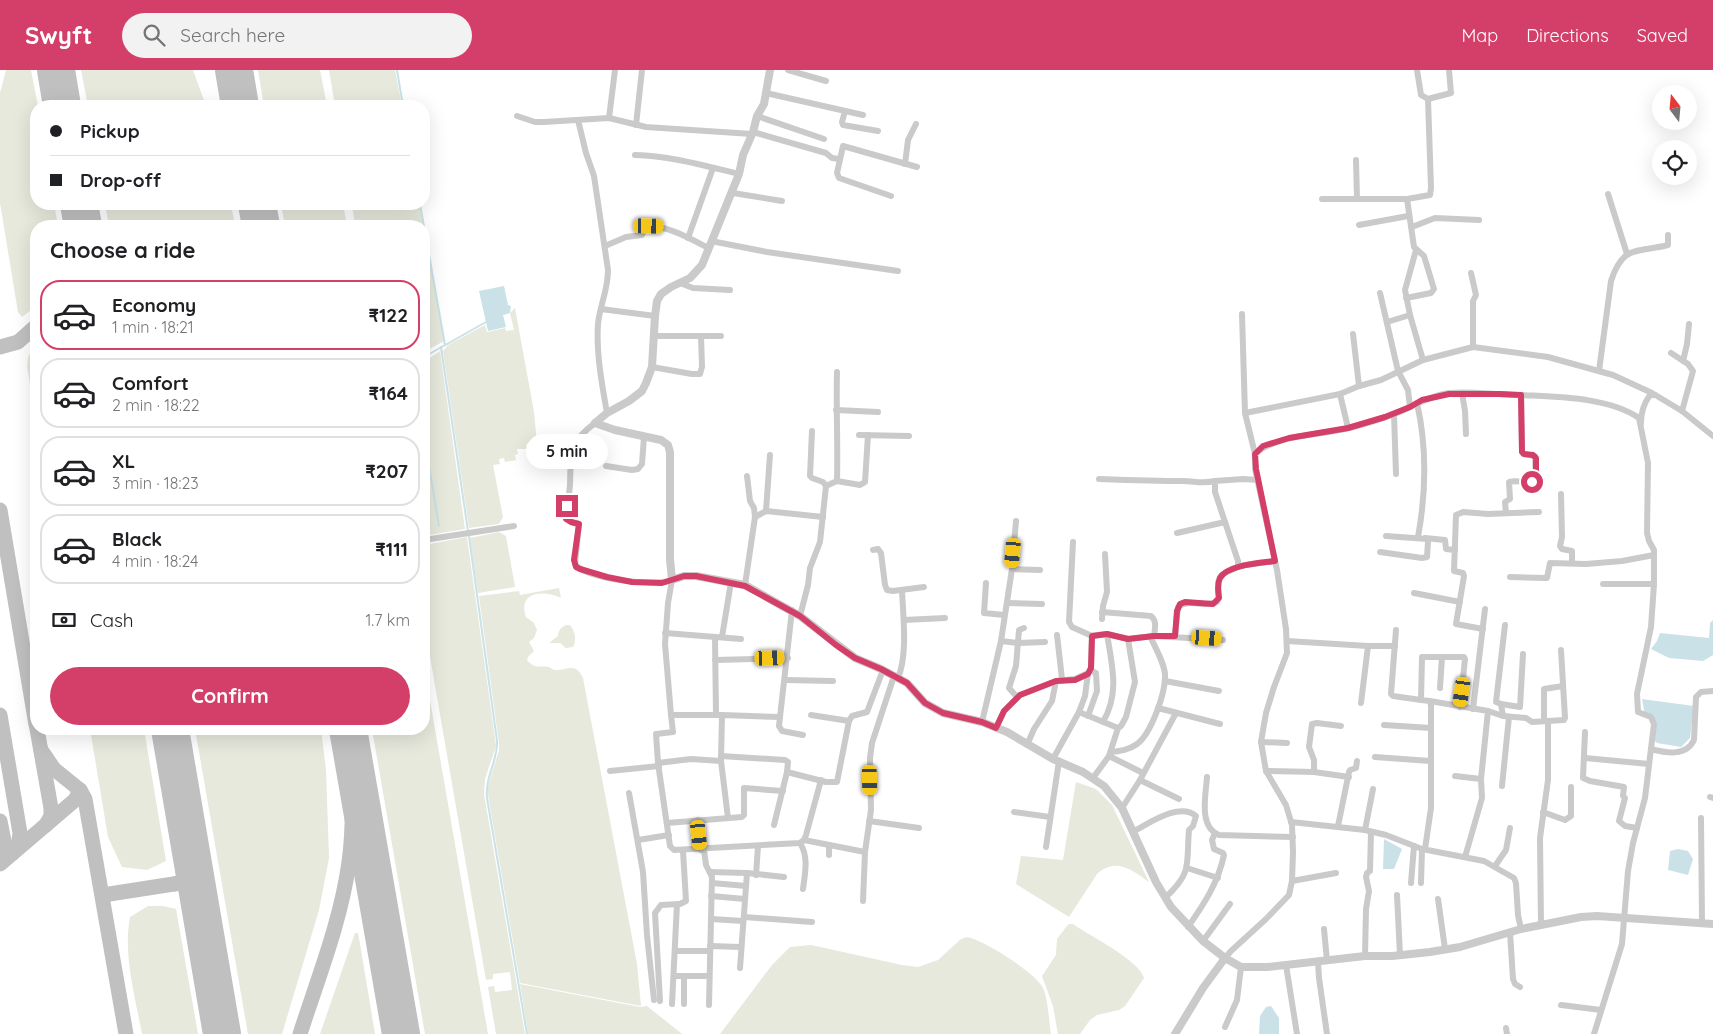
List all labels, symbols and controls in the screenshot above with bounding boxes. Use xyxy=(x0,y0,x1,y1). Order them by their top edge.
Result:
search box xyxy=(122,13,472,58)
text: Swyft xyxy=(25,20,92,50)
icon: search xyxy=(140,21,168,49)
text: Search here xyxy=(180,23,285,47)
text: Map xyxy=(1461,24,1498,47)
text: Directions xyxy=(1526,24,1609,47)
text: Saved xyxy=(1637,24,1688,47)
north arrow xyxy=(1652,85,1698,130)
map controls xyxy=(1652,85,1697,185)
text: Pickup xyxy=(80,119,140,143)
button: locate xyxy=(1652,140,1697,185)
text: Drop-off xyxy=(80,168,161,192)
car xyxy=(633,218,664,234)
text: Choose a ride xyxy=(50,236,195,264)
icon: car xyxy=(52,293,97,338)
text: Economy xyxy=(112,293,196,317)
text: ₹122 xyxy=(368,303,408,327)
text: 1 min · 18:21 xyxy=(112,317,194,337)
icon: car xyxy=(52,371,97,416)
text: Comfort xyxy=(112,371,189,395)
text: ₹164 xyxy=(368,381,408,405)
text: 2 min · 18:22 xyxy=(112,395,200,415)
callout: 5 min xyxy=(526,434,608,468)
text: 5 min xyxy=(546,441,588,461)
icon: car xyxy=(52,449,97,494)
text: XL xyxy=(112,449,135,473)
text: ₹207 xyxy=(365,459,408,483)
route start xyxy=(1521,471,1543,493)
text: 3 min · 18:23 xyxy=(112,473,199,493)
route end xyxy=(556,495,578,517)
icon: car xyxy=(52,527,97,572)
text: Black xyxy=(112,527,162,551)
text: ₹111 xyxy=(375,537,408,561)
car xyxy=(1004,537,1021,569)
text: 4 min · 18:24 xyxy=(112,551,199,571)
icon: cash xyxy=(50,606,78,634)
text: Cash xyxy=(90,608,134,632)
text: 1.7 km xyxy=(365,610,410,630)
car xyxy=(1191,629,1222,647)
car xyxy=(754,650,785,666)
button: Confirm xyxy=(50,667,410,725)
car xyxy=(1452,676,1471,708)
car xyxy=(862,765,877,795)
car xyxy=(689,819,708,851)

